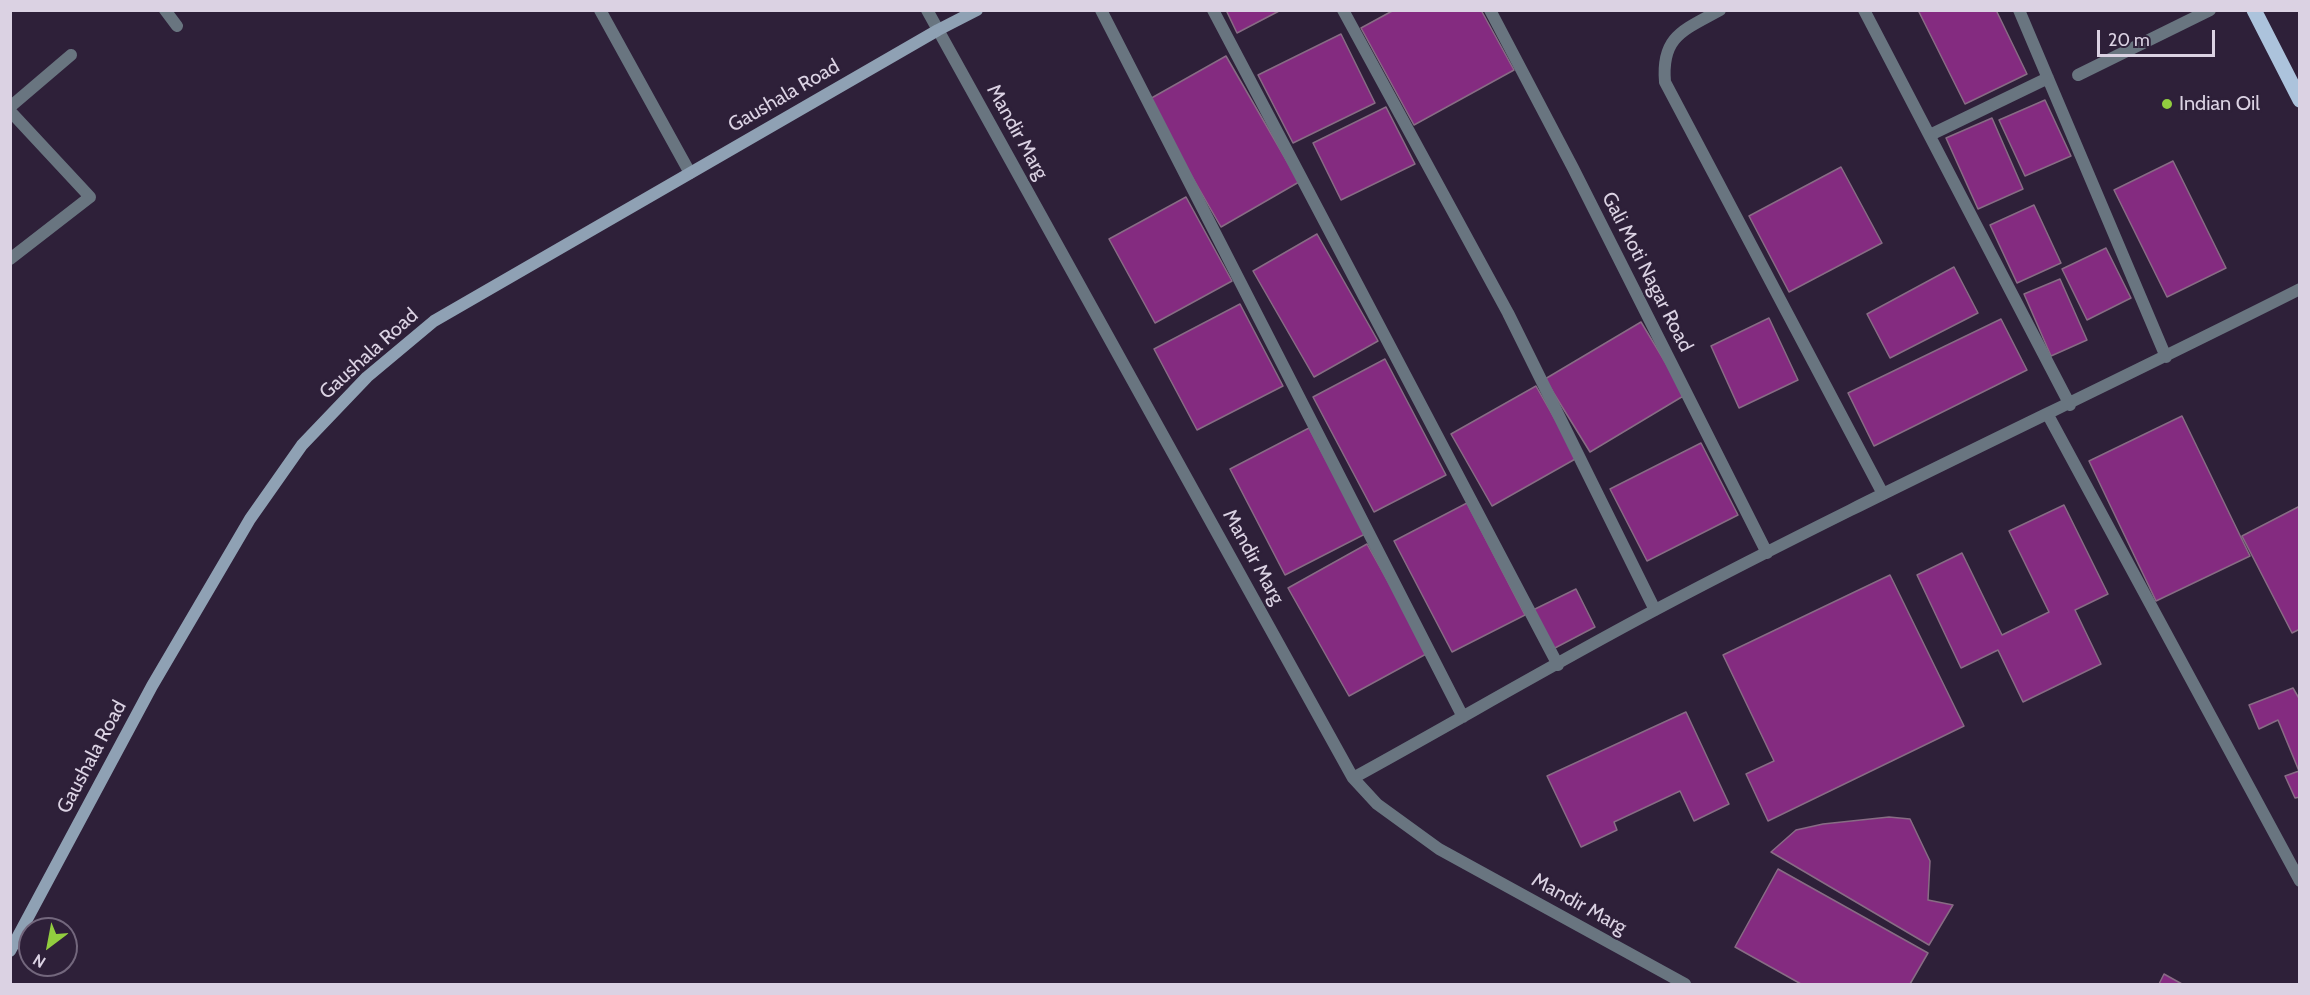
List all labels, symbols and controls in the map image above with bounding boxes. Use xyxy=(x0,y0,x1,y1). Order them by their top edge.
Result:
scale bar xyxy=(2100,18,2218,56)
text: 20 m xyxy=(2108,29,2150,51)
street label: Gaushala Road xyxy=(724,54,844,138)
street label: Mandir Marg xyxy=(981,80,1053,184)
place label: Indian Oil xyxy=(2179,92,2260,116)
marker: Indian Oil xyxy=(2160,97,2174,111)
street label: Gali Moti Nagar Road xyxy=(1596,188,1698,356)
street label: Gaushala Road xyxy=(315,303,423,405)
street label: Mandir Marg xyxy=(1217,505,1289,609)
street label: Gaushala Road xyxy=(52,696,132,818)
street label: Mandir Marg xyxy=(1527,868,1631,940)
north arrow xyxy=(18,917,78,977)
text: N xyxy=(29,950,49,972)

